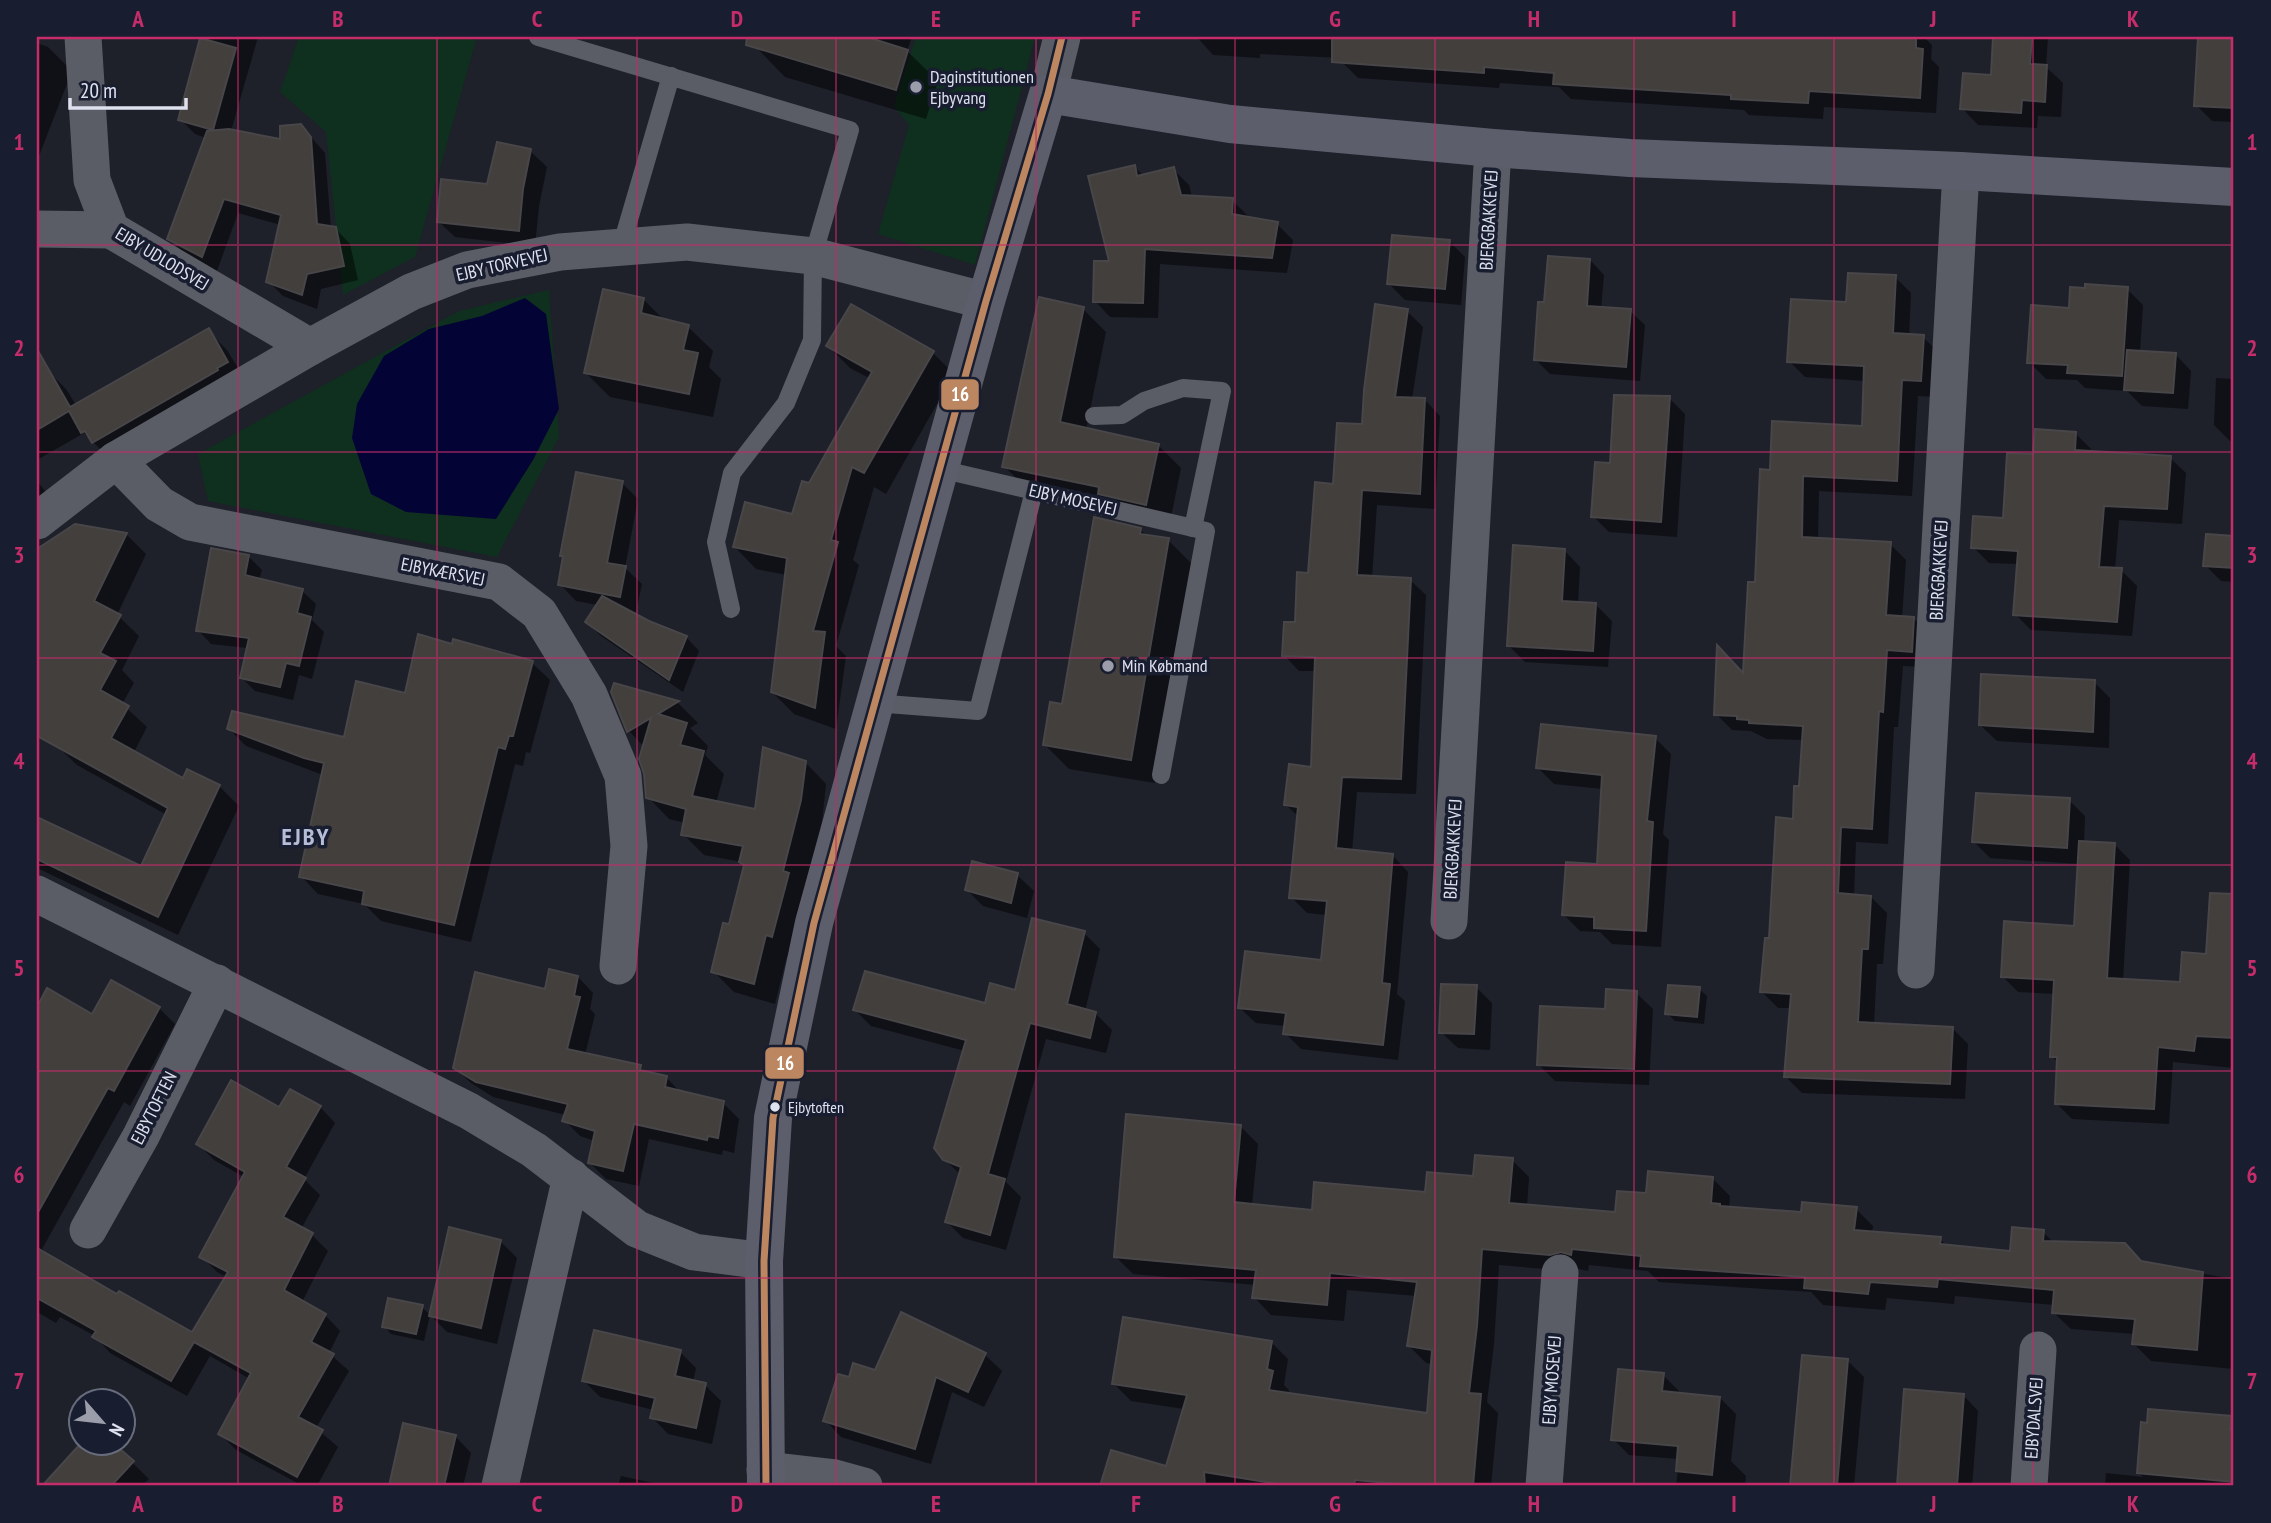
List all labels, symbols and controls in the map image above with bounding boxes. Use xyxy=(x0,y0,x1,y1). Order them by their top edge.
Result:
text: A xyxy=(131,4,144,33)
text: B xyxy=(332,4,344,33)
text: C xyxy=(532,4,543,33)
text: D xyxy=(731,4,743,33)
text: E xyxy=(931,4,941,33)
text: F xyxy=(1131,4,1141,33)
text: G xyxy=(1329,4,1341,33)
text: H xyxy=(1528,4,1540,33)
text: I xyxy=(1731,4,1737,33)
text: J xyxy=(1929,4,1936,33)
text: K xyxy=(2127,4,2139,33)
place label: Daginstitutionen Ejbyvang xyxy=(930,65,1034,109)
scale bar xyxy=(70,66,186,110)
text: 20 m xyxy=(80,77,117,104)
marker: Daginstitutionen Ejbyvang xyxy=(908,79,924,95)
text: 1 xyxy=(14,127,25,156)
text: 1 xyxy=(2247,127,2258,156)
street label: BJERGBAKKEVEJ xyxy=(1474,169,1503,271)
street label: EJBY UDLODSVEJ xyxy=(111,222,213,295)
street label: EJBY TORVEVEJ xyxy=(454,243,550,286)
text: 2 xyxy=(14,333,25,362)
text: 2 xyxy=(2247,333,2258,362)
line badge: 16 xyxy=(940,378,980,411)
text: 16 xyxy=(951,382,969,406)
street label: EJBY MOSEVEJ xyxy=(1027,478,1119,521)
street label: BJERGBAKKEVEJ xyxy=(1924,519,1953,621)
text: 3 xyxy=(14,540,25,569)
text: 3 xyxy=(2247,540,2258,569)
street label: EJBYKÆRSVEJ xyxy=(399,552,487,591)
place label: Min Købmand xyxy=(1122,654,1208,677)
marker: Min Købmand xyxy=(1100,658,1116,674)
text: 4 xyxy=(14,746,25,775)
text: 4 xyxy=(2247,746,2258,775)
street label: BJERGBAKKEVEJ xyxy=(1438,798,1467,900)
district label: EJBY xyxy=(282,821,330,852)
text: 5 xyxy=(14,953,25,982)
text: 5 xyxy=(2247,953,2258,982)
line badge: 16 xyxy=(764,1046,805,1080)
text: 16 xyxy=(776,1051,794,1075)
street label: EJBYTOFTEN xyxy=(125,1068,182,1148)
place label: Ejbytoften xyxy=(788,1097,844,1117)
marker: Ejbytoften xyxy=(768,1100,782,1114)
text: 6 xyxy=(14,1160,25,1189)
text: 6 xyxy=(2247,1160,2258,1189)
street label: EJBY MOSEVEJ xyxy=(1537,1335,1566,1425)
text: 7 xyxy=(14,1366,25,1395)
text: 7 xyxy=(2247,1366,2258,1395)
street label: EJBYDALSVEJ xyxy=(2019,1376,2048,1460)
north arrow xyxy=(66,1386,136,1456)
text: N xyxy=(104,1420,130,1440)
text: A xyxy=(131,1489,144,1518)
text: B xyxy=(332,1489,344,1518)
text: C xyxy=(532,1489,543,1518)
text: D xyxy=(731,1489,743,1518)
text: E xyxy=(931,1489,941,1518)
text: F xyxy=(1131,1489,1141,1518)
text: G xyxy=(1329,1489,1341,1518)
text: H xyxy=(1528,1489,1540,1518)
text: I xyxy=(1731,1489,1737,1518)
text: J xyxy=(1929,1489,1936,1518)
text: K xyxy=(2127,1489,2139,1518)

